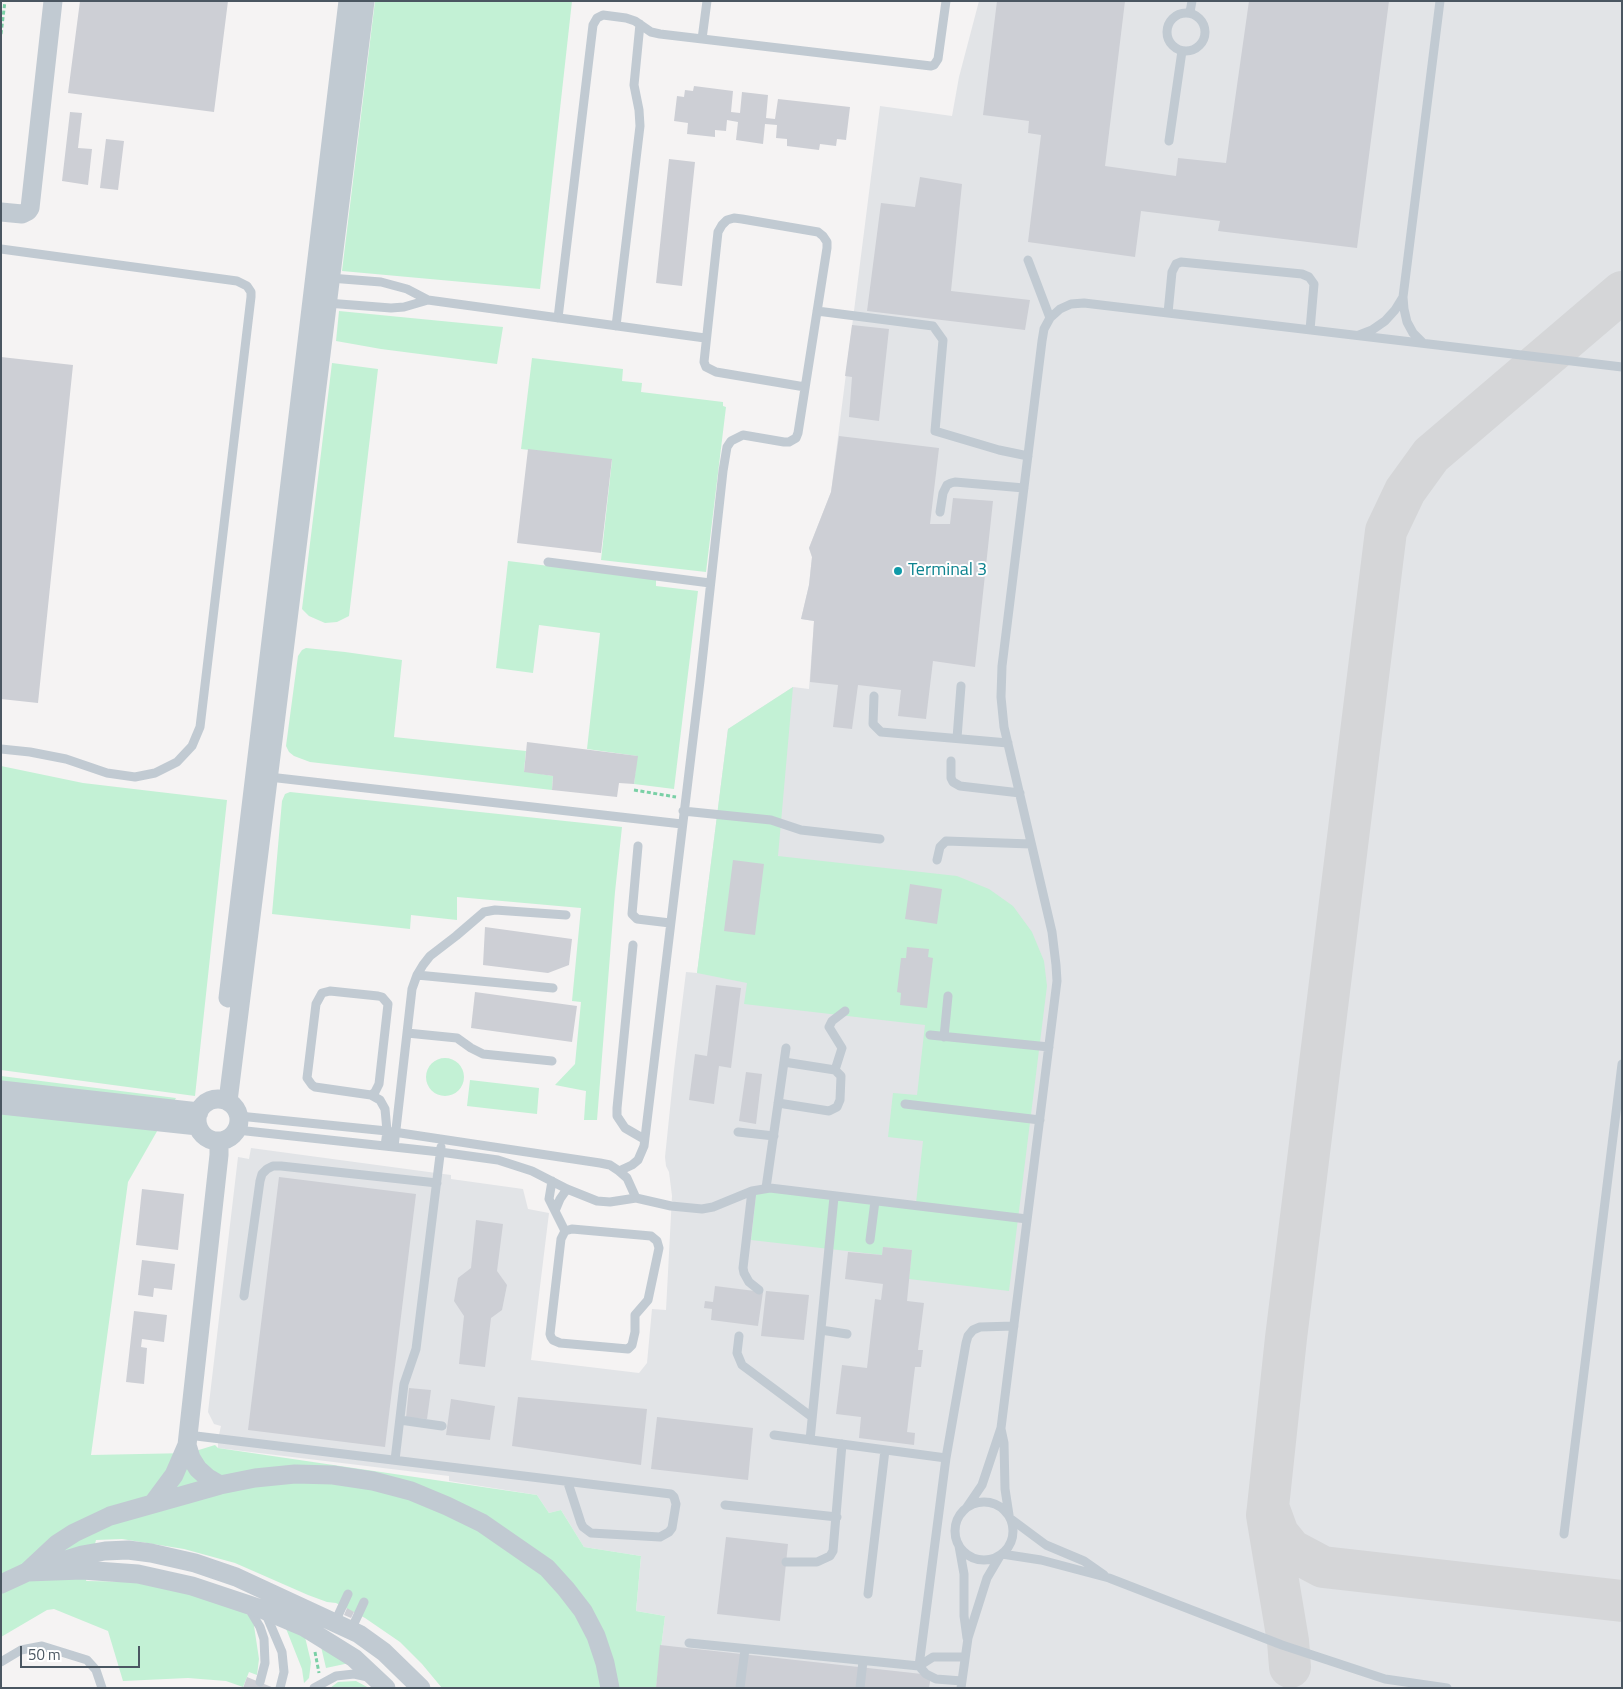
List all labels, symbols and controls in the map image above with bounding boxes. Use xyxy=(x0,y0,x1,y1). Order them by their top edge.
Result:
place label: Terminal 3 xyxy=(908,560,987,582)
marker: Terminal 3 xyxy=(892,565,904,577)
scale bar xyxy=(22,1636,142,1668)
text: 50 m xyxy=(28,1643,61,1666)

